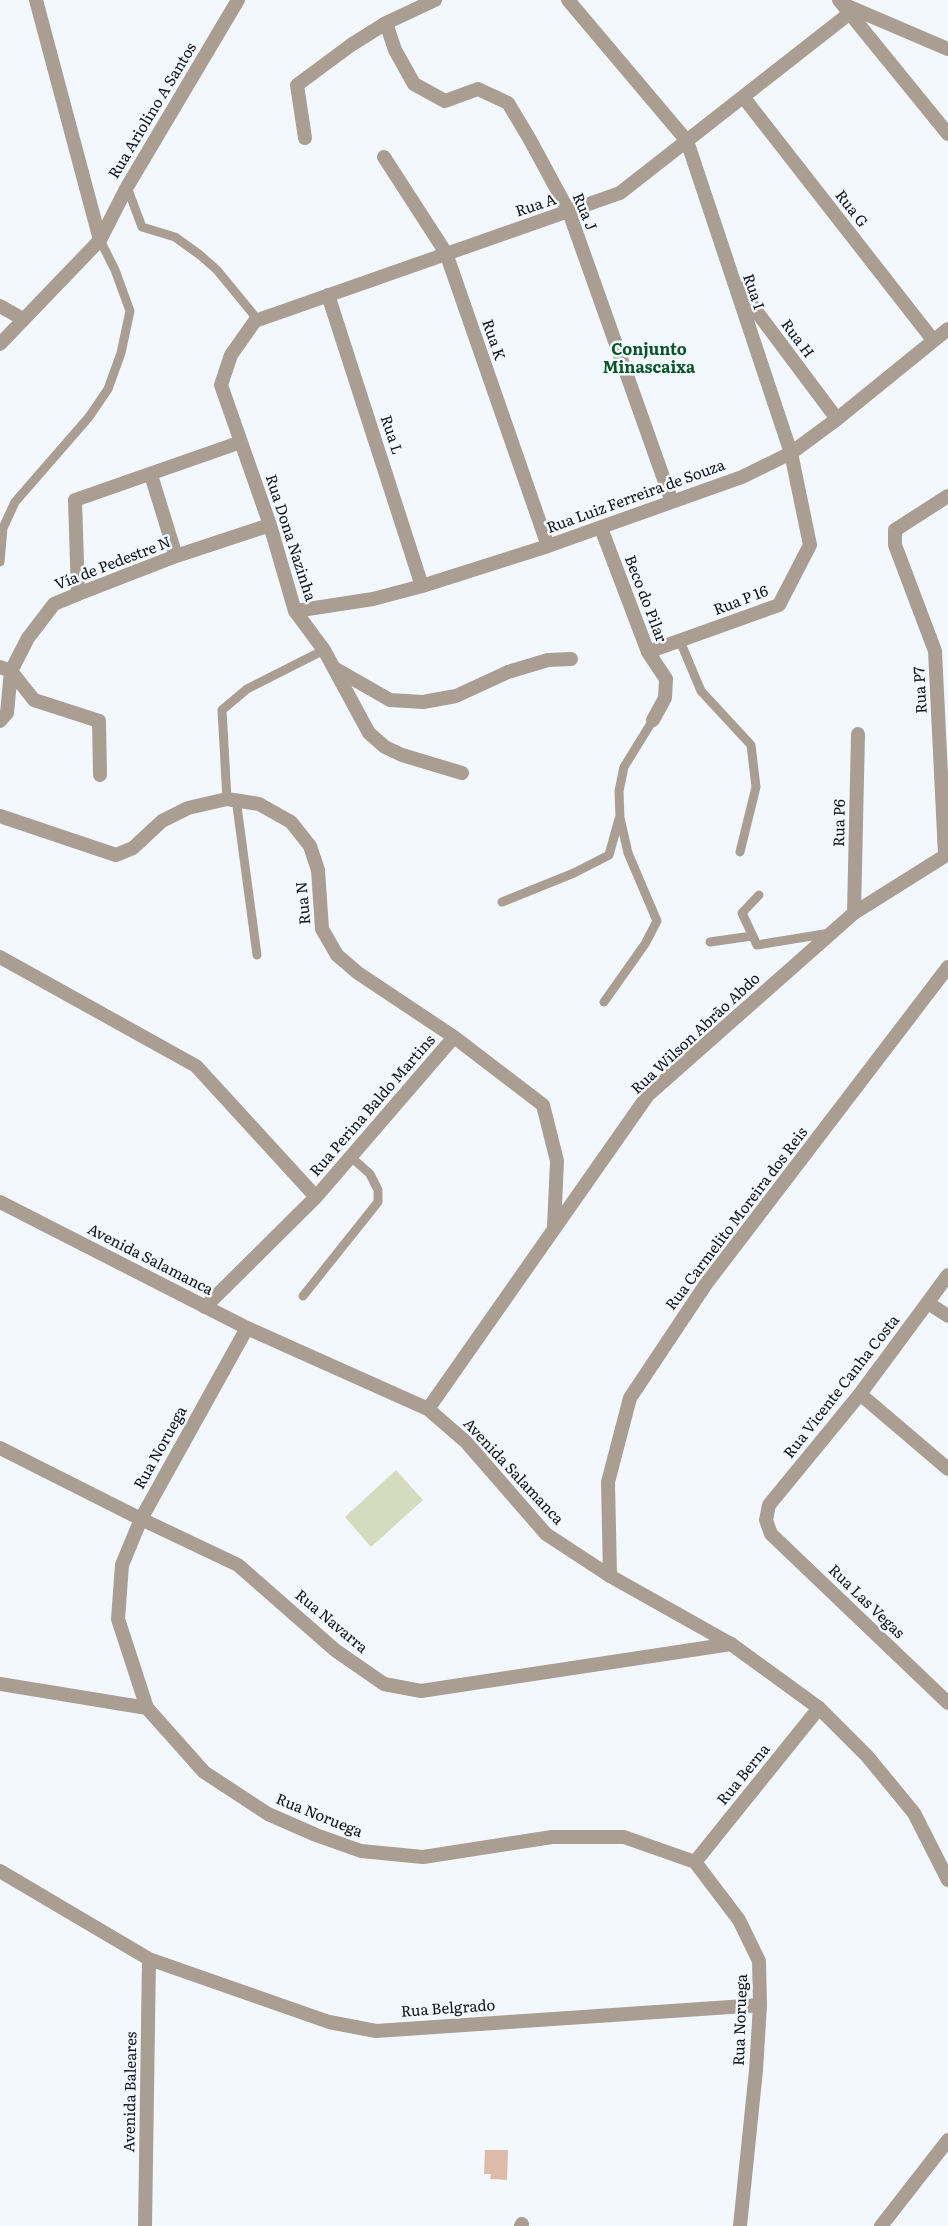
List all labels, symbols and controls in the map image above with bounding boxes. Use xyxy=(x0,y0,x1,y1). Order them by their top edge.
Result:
street label: Rua Ariolino A Santos xyxy=(105,40,201,182)
street label: Rua G xyxy=(831,187,871,231)
street label: Rua J xyxy=(568,190,600,234)
street label: Rua A xyxy=(513,191,559,221)
street label: Rua I xyxy=(738,272,768,312)
street label: Rua H xyxy=(777,316,817,362)
street label: Rua K xyxy=(478,317,508,363)
district label: Conjunto Minascaixa xyxy=(603,340,695,378)
street label: Rua L xyxy=(376,413,406,457)
street label: Rua Luiz Ferreira de Souza xyxy=(544,456,728,538)
street label: Rua Dona Nazinha xyxy=(261,472,319,604)
street label: Vía de Pedestre N xyxy=(52,534,174,594)
street label: Beco do Pilar xyxy=(620,553,670,645)
street label: Rua P 16 xyxy=(711,582,771,620)
street label: Rua P7 xyxy=(911,666,931,714)
street label: Rua P6 xyxy=(831,799,849,847)
street label: Rua N xyxy=(293,881,315,925)
street label: Rua Wilson Abrão Abdo xyxy=(628,970,764,1098)
street label: Rua Perina Baldo Martins xyxy=(307,1032,439,1180)
street label: Rua Carmelito Moreira dos Reis xyxy=(662,1124,812,1314)
street label: Avenida Salamanca xyxy=(84,1220,216,1300)
street label: Rua Vicente Canha Costa xyxy=(780,1312,904,1462)
street label: Rua Noruega xyxy=(131,1403,191,1493)
street label: Avenida Salamanca xyxy=(459,1415,567,1529)
street label: Rua Las Vegas xyxy=(824,1561,908,1643)
street label: Rua Navarra xyxy=(291,1587,371,1657)
street label: Rua Berna xyxy=(714,1741,774,1809)
street label: Rua Noruega xyxy=(273,1790,365,1842)
street label: Rua Noruega xyxy=(730,1974,752,2066)
street label: Rua Belgrado xyxy=(400,1997,496,2021)
street label: Avenida Baleares xyxy=(121,2031,141,2153)

